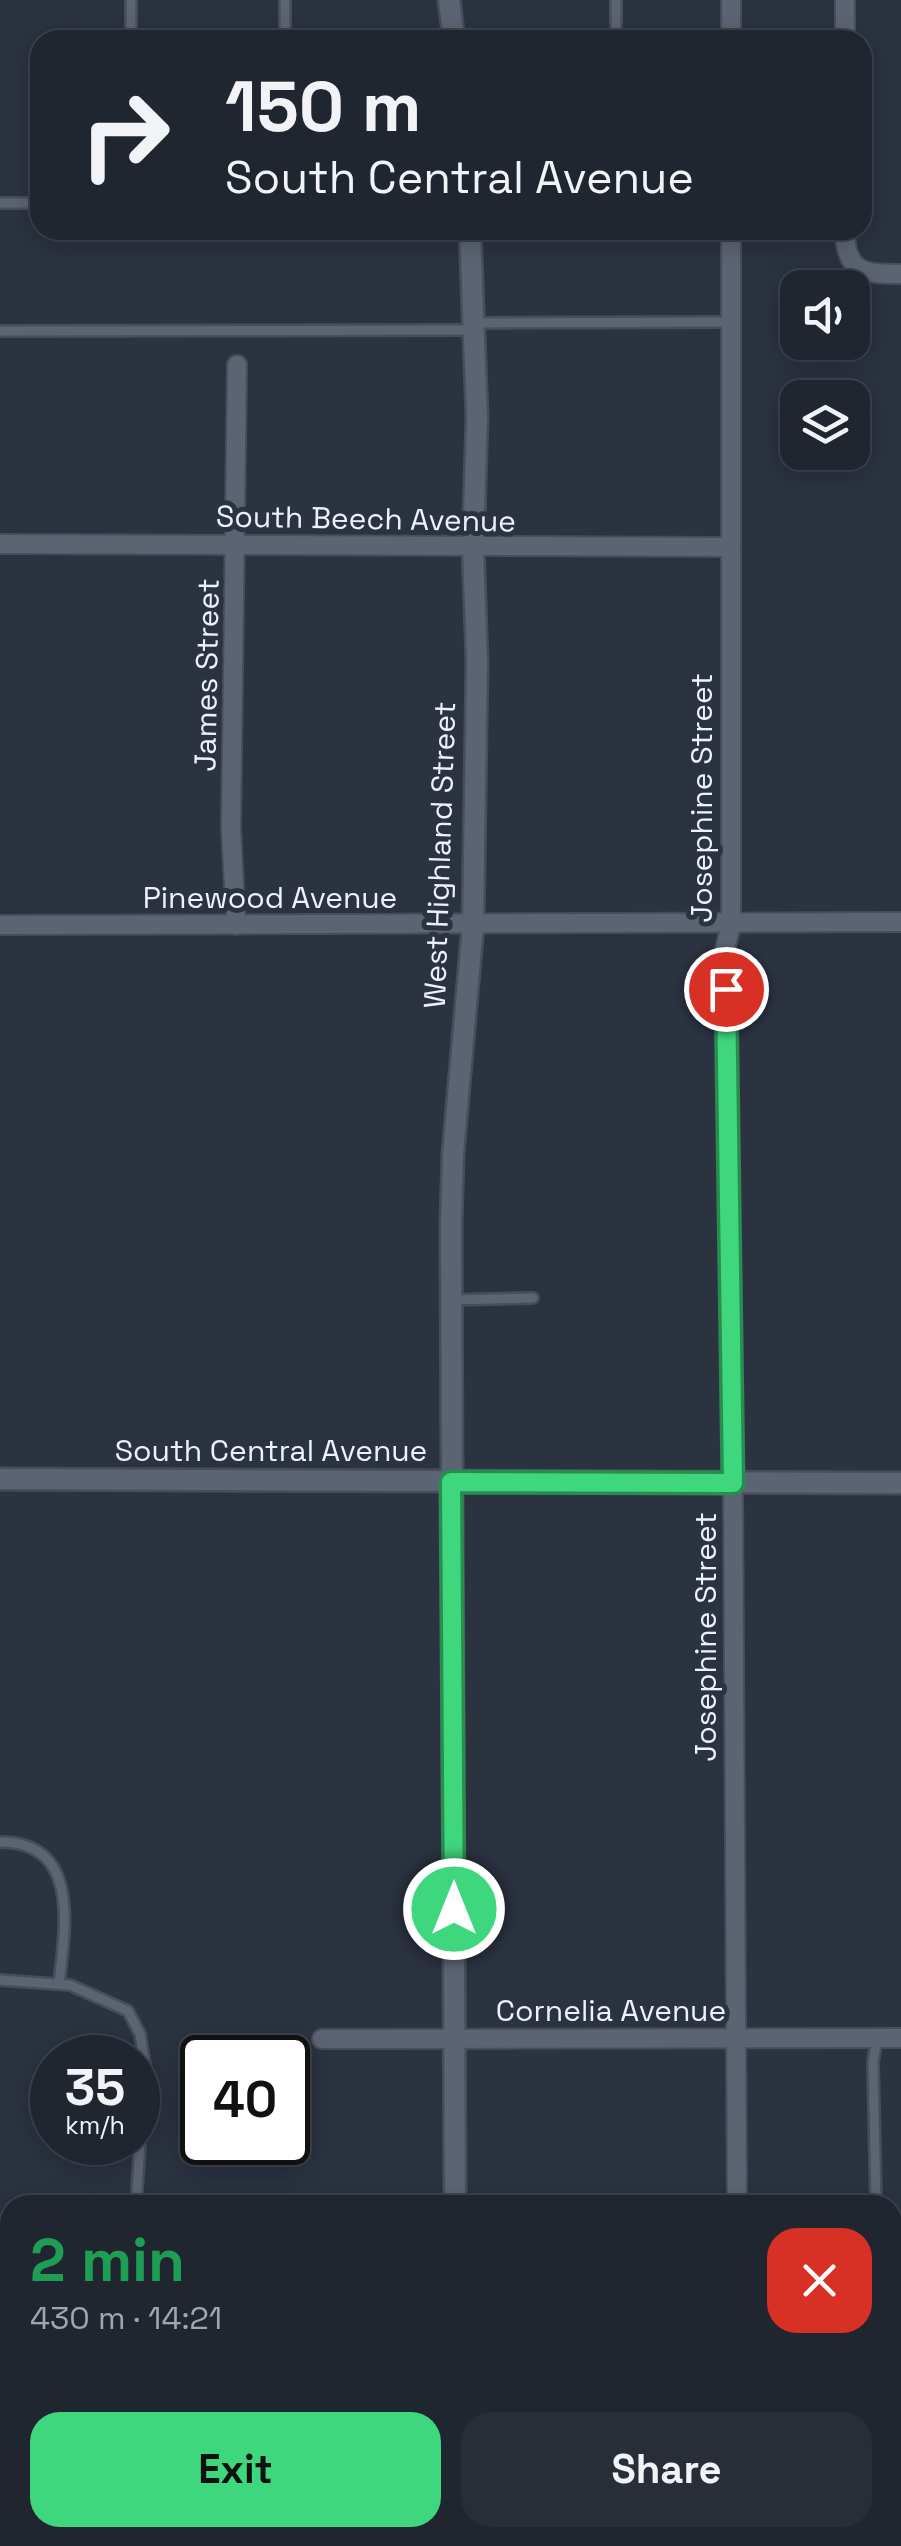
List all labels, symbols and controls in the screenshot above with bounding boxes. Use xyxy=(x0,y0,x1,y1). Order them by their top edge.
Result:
text: 150 m xyxy=(225,62,422,151)
icon: right xyxy=(60,70,190,200)
text: South Central Avenue xyxy=(225,149,694,206)
map controls xyxy=(780,270,870,470)
button: sound xyxy=(780,270,870,360)
button: layers xyxy=(780,380,870,470)
street label: South Beech Avenue xyxy=(216,496,516,541)
street label: James Street xyxy=(185,578,228,772)
street label: Josephine Street xyxy=(682,673,721,923)
street label: West Highland Street xyxy=(415,701,464,1009)
street label: Pinewood Avenue xyxy=(143,878,397,917)
pin xyxy=(684,947,769,1032)
icon: arrive xyxy=(699,962,754,1017)
street label: South Central Avenue xyxy=(115,1431,427,1470)
street label: Josephine Street xyxy=(686,1512,725,1762)
position arrow xyxy=(402,1857,506,1961)
street label: Cornelia Avenue xyxy=(496,1991,726,2030)
speed limit sign: 40 xyxy=(180,2035,310,2165)
text: 35 xyxy=(65,2056,125,2120)
text: km/h xyxy=(65,2109,125,2141)
text: 2 min xyxy=(30,2222,185,2299)
button: close xyxy=(767,2228,872,2333)
text: 430 m · 14:21 xyxy=(30,2298,222,2338)
button: Exit xyxy=(30,2412,441,2527)
button: Share xyxy=(461,2412,872,2527)

